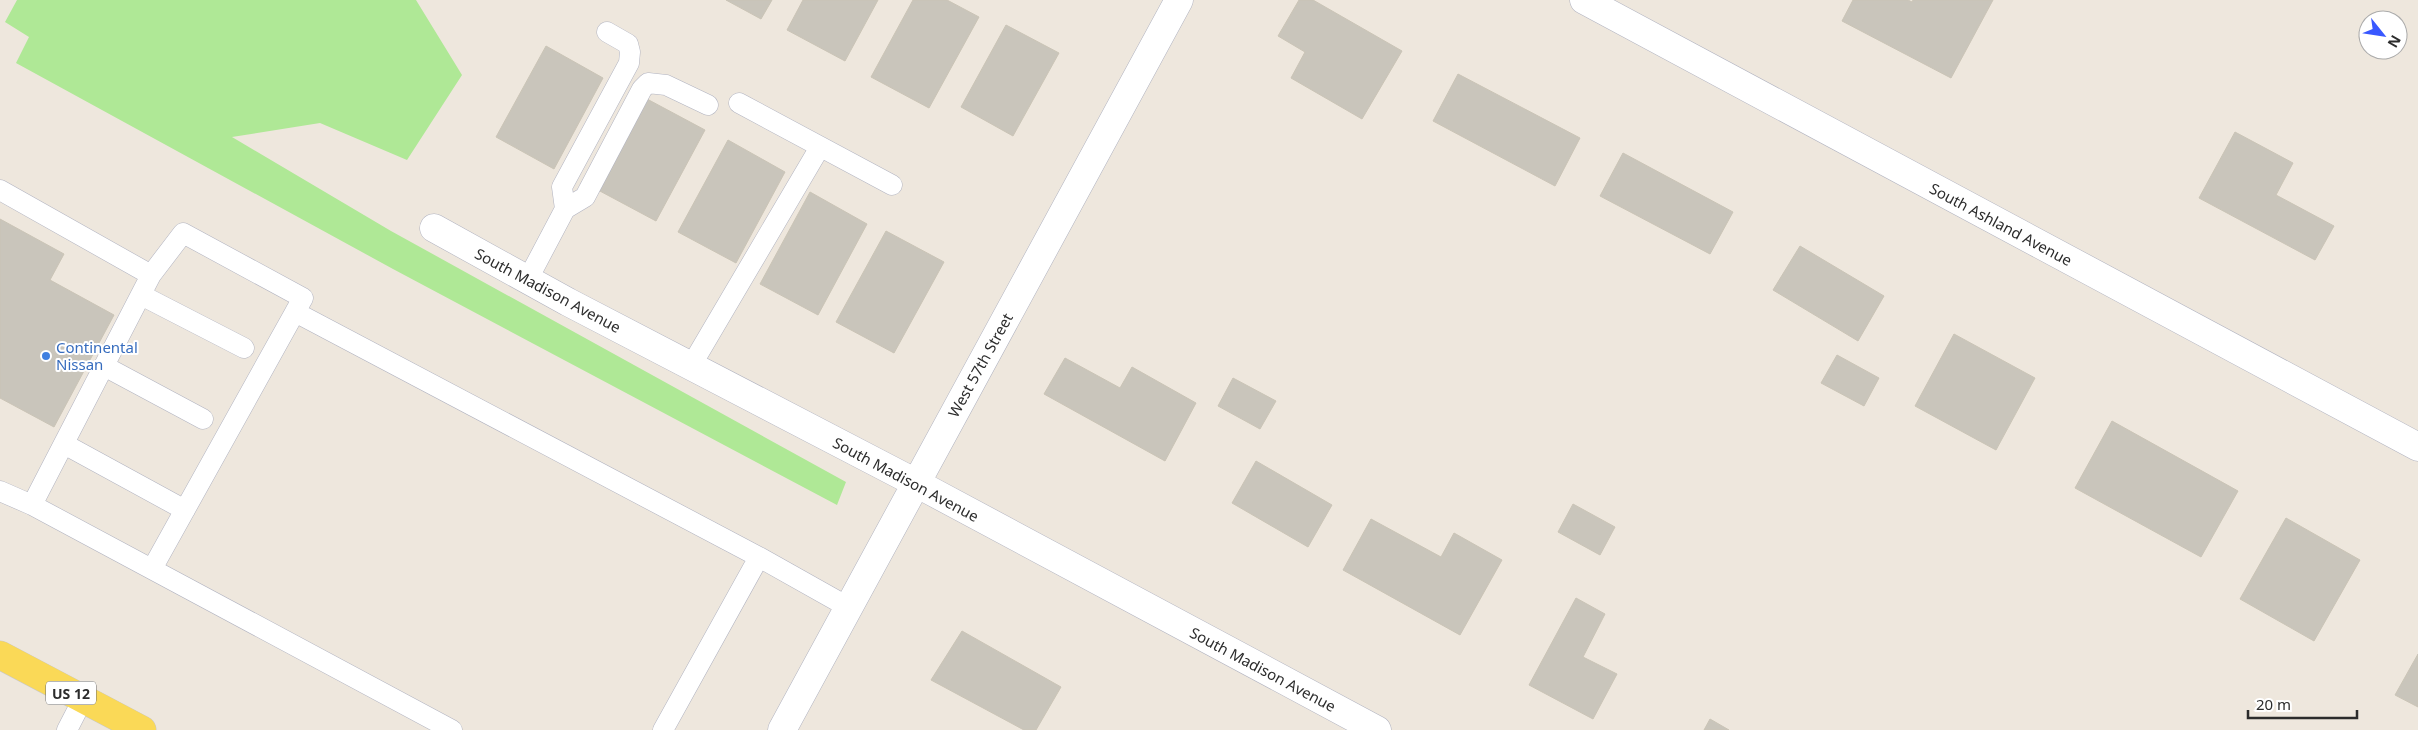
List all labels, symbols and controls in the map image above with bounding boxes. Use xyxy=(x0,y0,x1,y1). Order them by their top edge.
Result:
north arrow xyxy=(2358,10,2408,60)
text: N xyxy=(2384,32,2406,51)
street label: South Ashland Avenue xyxy=(1926,178,2076,270)
street label: South Madison Avenue xyxy=(472,243,624,337)
street label: West 57th Street xyxy=(943,309,1017,421)
place label: Continental Nissan xyxy=(56,337,138,374)
marker: Continental Nissan xyxy=(40,350,52,362)
street label: South Madison Avenue xyxy=(830,432,982,526)
street label: South Madison Avenue xyxy=(1187,622,1339,716)
road number: US 12 xyxy=(46,681,96,704)
scale bar xyxy=(2248,688,2357,720)
text: 20 m xyxy=(2256,694,2291,714)

